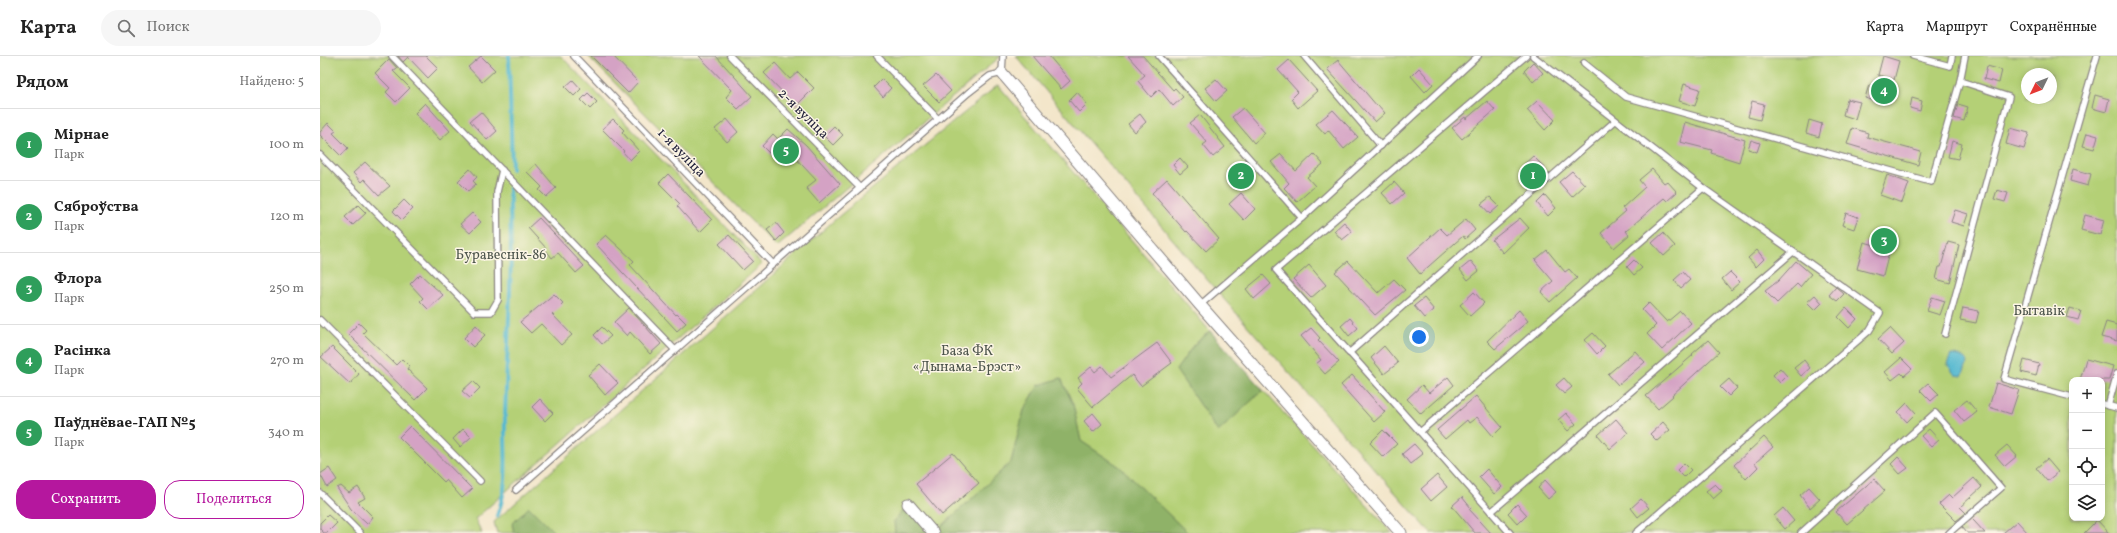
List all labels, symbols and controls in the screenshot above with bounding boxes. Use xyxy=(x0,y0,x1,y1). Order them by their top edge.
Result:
search box xyxy=(101,10,381,46)
text: Карта xyxy=(20,15,77,41)
icon: search xyxy=(115,17,137,39)
text: Поиск xyxy=(147,17,190,38)
text: Карта xyxy=(1866,18,1904,37)
text: Маршрут xyxy=(1926,18,1988,37)
text: Сохранённые xyxy=(2010,18,2097,37)
north arrow xyxy=(2021,68,2057,104)
text: Рядом xyxy=(16,71,69,94)
text: Найдено: 5 xyxy=(240,73,304,91)
pin: 4 xyxy=(1871,76,1897,106)
street label: 2-я вуліца xyxy=(773,84,833,144)
street label: 1-я вуліца xyxy=(652,124,709,182)
text: Мірнае xyxy=(54,125,109,146)
text: 1 xyxy=(26,136,32,154)
text: 100 m xyxy=(269,136,304,154)
pin: 5 xyxy=(773,136,799,166)
text: Парк xyxy=(54,146,84,164)
pin: 2 xyxy=(1228,161,1254,191)
pin: 1 xyxy=(1520,161,1546,191)
text: Сяброўства xyxy=(54,197,139,218)
text: 2 xyxy=(26,208,32,226)
text: 120 m xyxy=(270,208,304,226)
text: Парк xyxy=(54,218,84,236)
pin: 3 xyxy=(1871,226,1897,256)
park label: Буравеснік-86 xyxy=(456,246,546,265)
text: Флора xyxy=(54,269,102,290)
text: 3 xyxy=(26,280,32,298)
text: 250 m xyxy=(269,280,304,298)
text: Парк xyxy=(54,290,84,308)
park label: Бытавік xyxy=(2013,302,2065,321)
your location xyxy=(1409,327,1429,347)
text: Расінка xyxy=(54,341,111,362)
park label: База ФК «Дынама-Брэст» xyxy=(913,342,1021,377)
text: 4 xyxy=(25,352,33,370)
text: 270 m xyxy=(270,352,304,370)
text: Парк xyxy=(54,362,84,380)
map controls xyxy=(2069,377,2105,521)
button: + xyxy=(2069,377,2105,413)
text: Паўднёвае-ГАП №5 xyxy=(54,413,196,434)
button: − xyxy=(2069,413,2105,449)
text: 5 xyxy=(26,424,32,442)
text: 340 m xyxy=(268,424,304,442)
text: Парк xyxy=(54,434,84,452)
button: locate xyxy=(2069,449,2105,485)
button: Сохранить xyxy=(16,480,156,519)
button: Поделиться xyxy=(164,480,304,519)
button: layers xyxy=(2069,485,2105,521)

